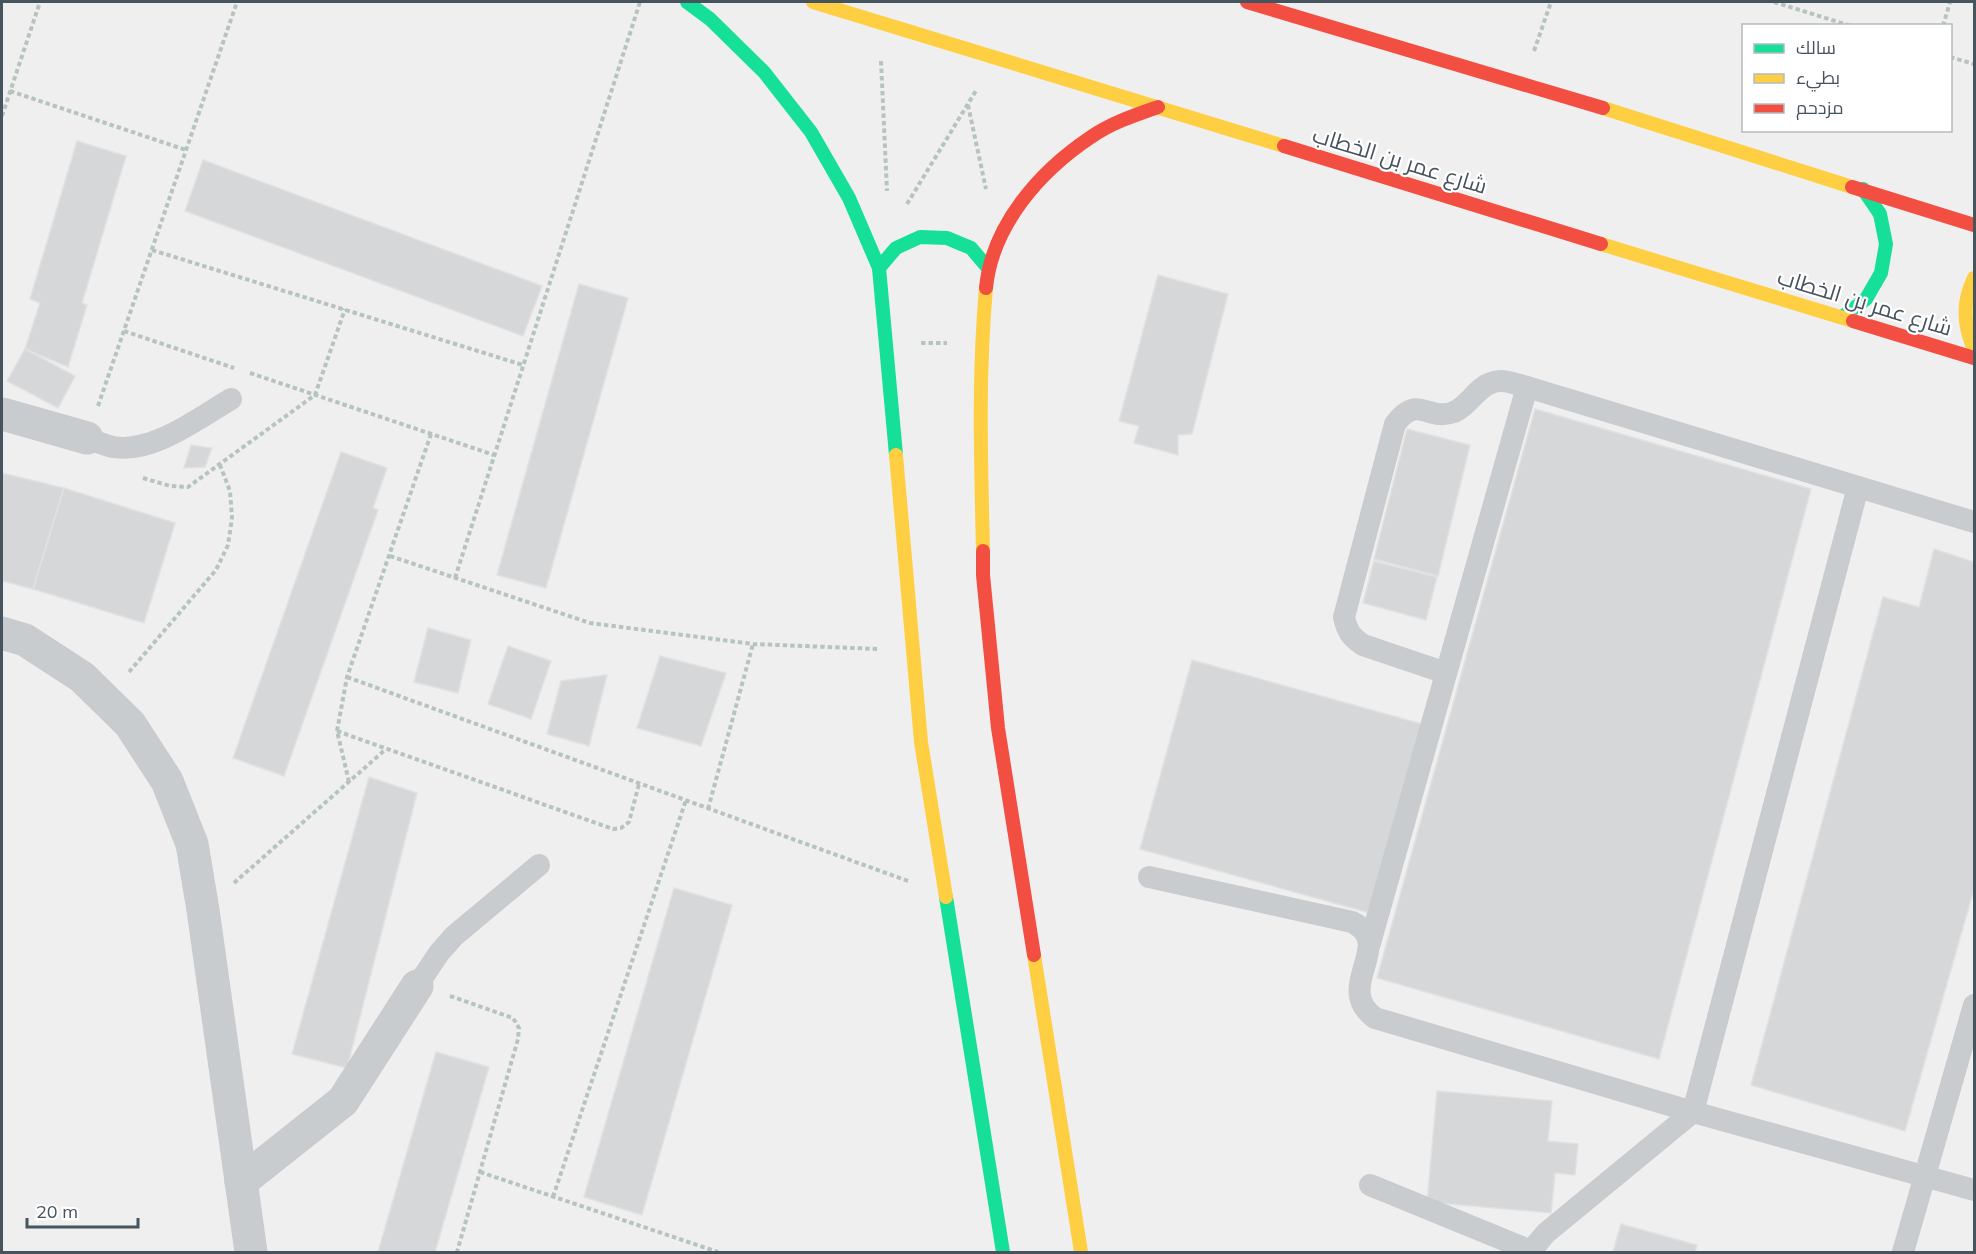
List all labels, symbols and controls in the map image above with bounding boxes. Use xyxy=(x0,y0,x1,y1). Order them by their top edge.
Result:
legend xyxy=(1742,24,1952,132)
text: سالك xyxy=(1796,36,1836,59)
text: بطيء xyxy=(1796,66,1840,92)
text: مزدحم xyxy=(1796,96,1844,120)
street label: شارع عمر بن الخطاب xyxy=(1309,120,1491,201)
street label: شارع عمر بن الخطاب xyxy=(1774,262,1956,343)
scale bar xyxy=(27,1191,138,1229)
text: 20 m xyxy=(36,1200,78,1223)

